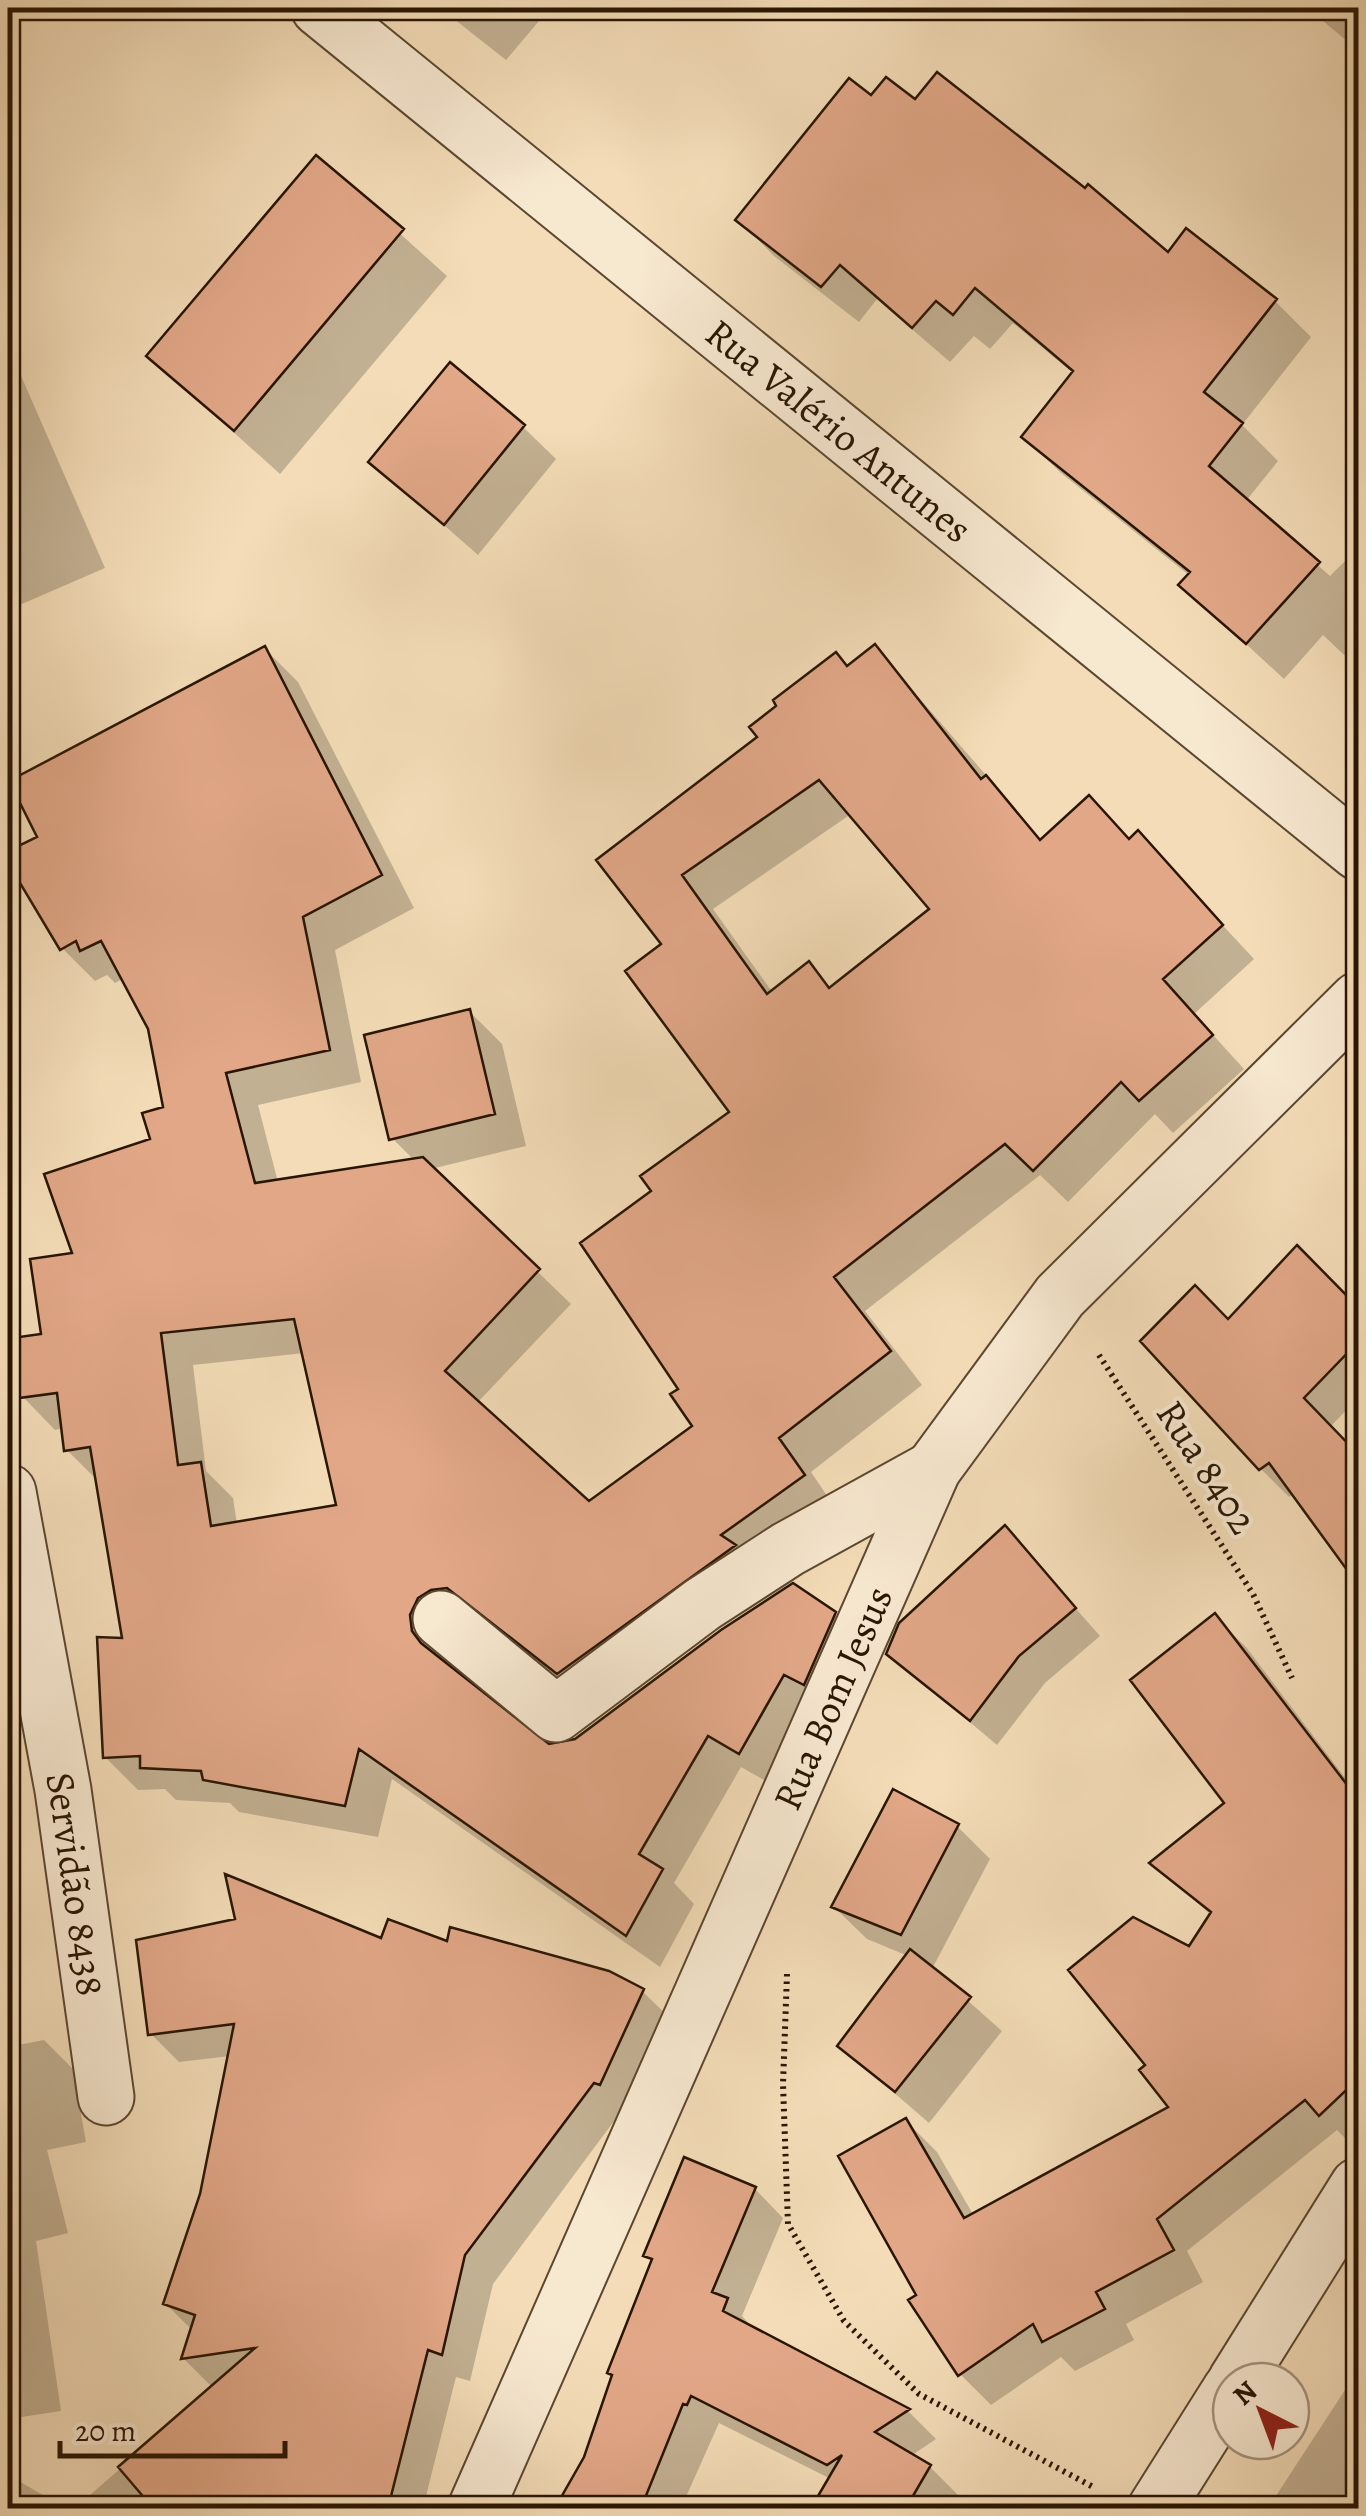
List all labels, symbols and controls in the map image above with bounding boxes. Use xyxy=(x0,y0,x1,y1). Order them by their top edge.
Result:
street label: Rua Valério Antunes xyxy=(694,305,984,555)
street label: Rua 8402 xyxy=(1143,1389,1271,1545)
street label: Rua Bom Jesus xyxy=(759,1577,906,1818)
street label: Servidão 8438 xyxy=(33,1768,119,1999)
north arrow xyxy=(1211,2361,1311,2461)
text: N xyxy=(1225,2372,1265,2414)
scale bar xyxy=(60,2396,285,2458)
text: 20 m xyxy=(75,2411,136,2451)

